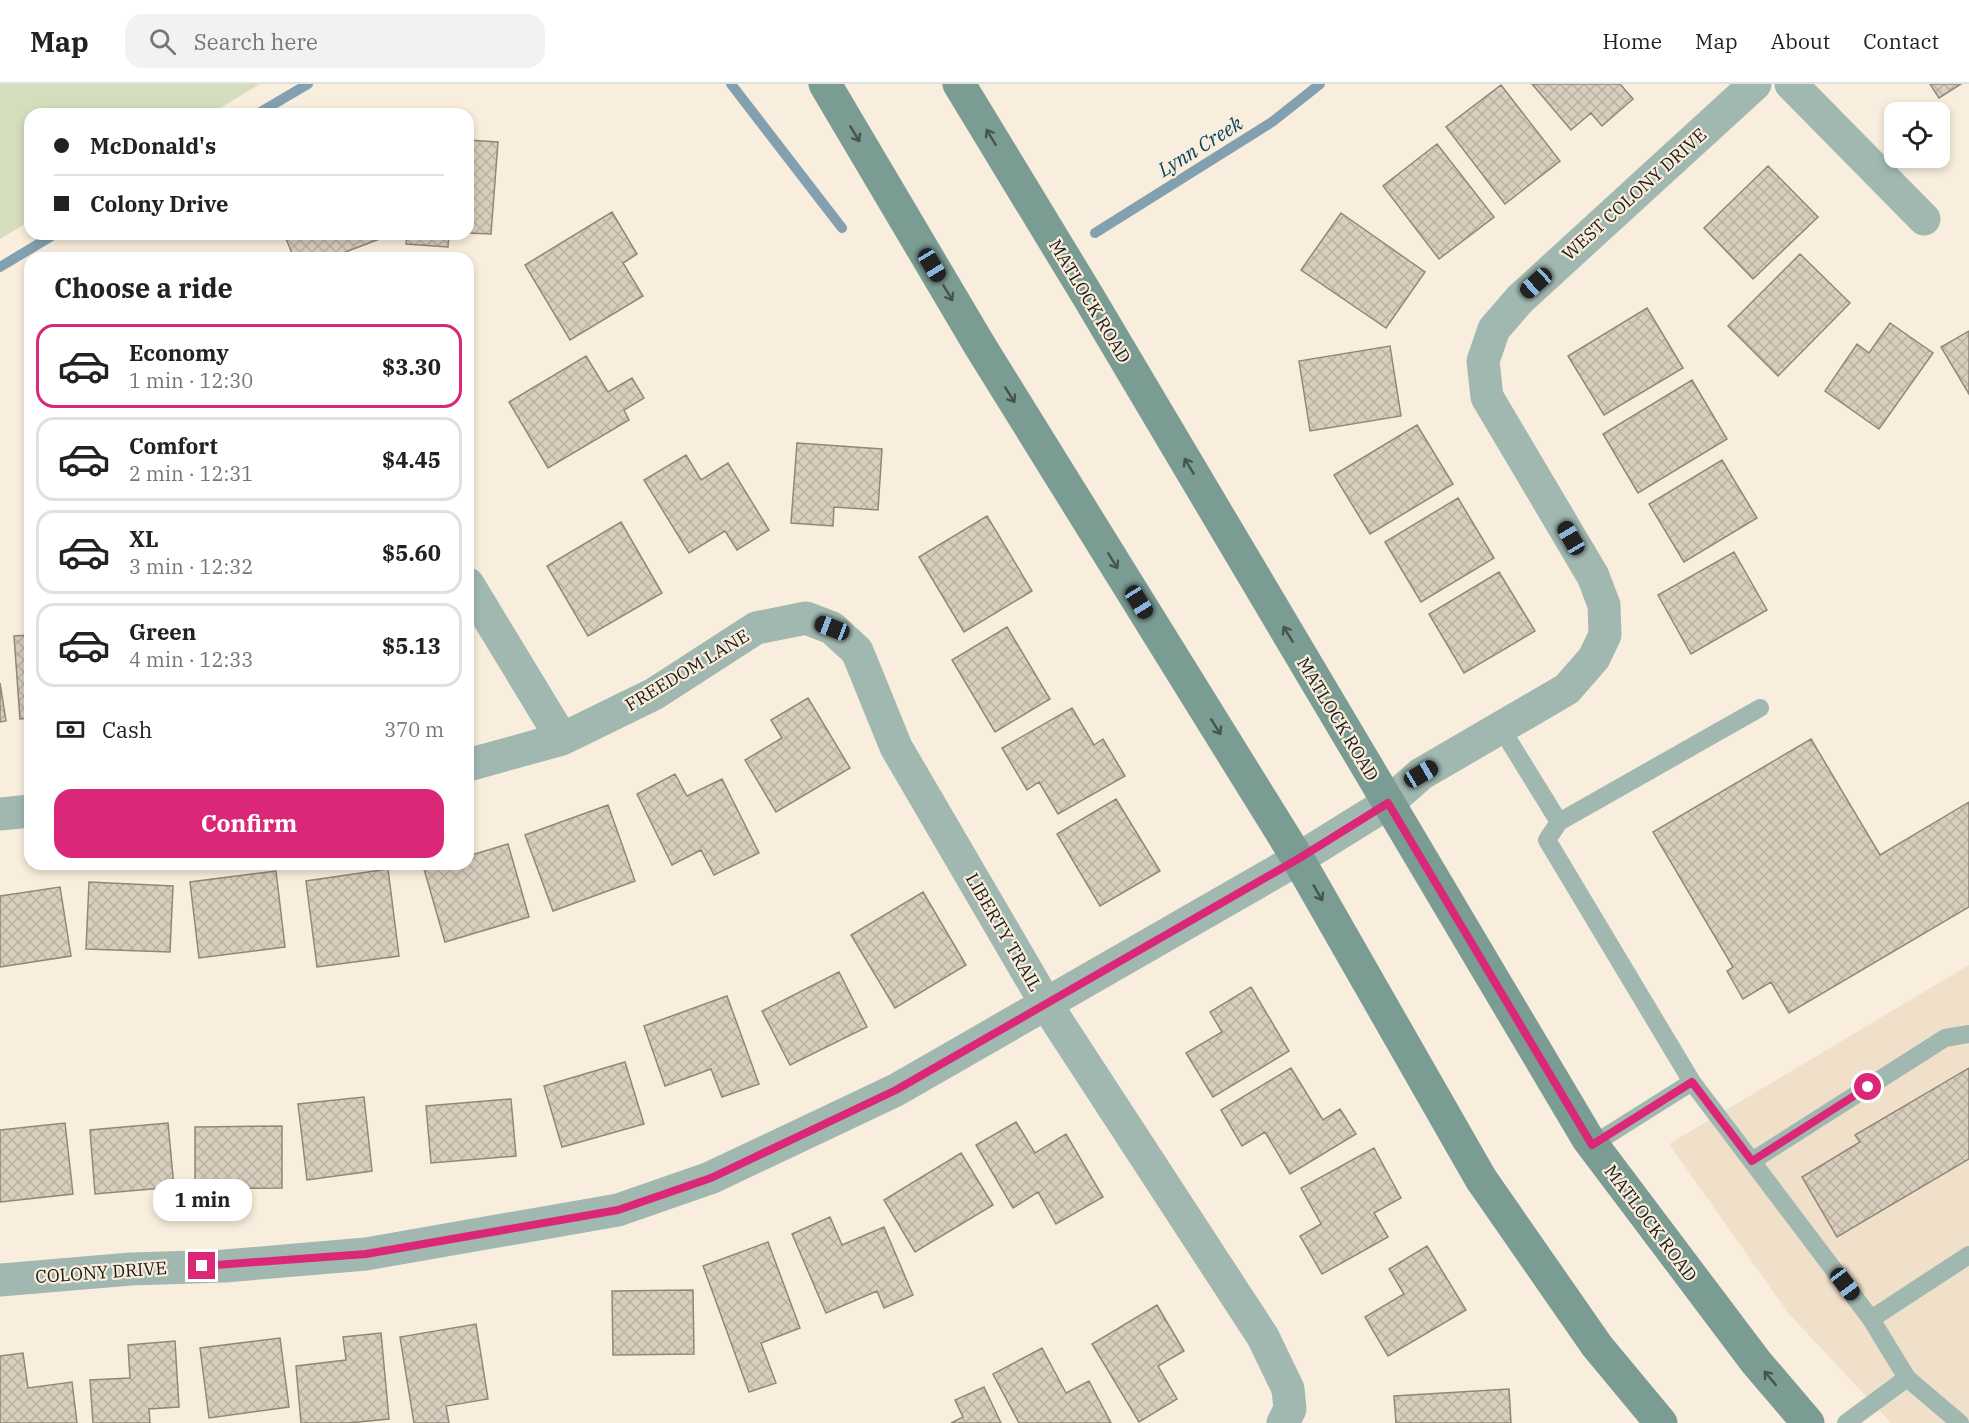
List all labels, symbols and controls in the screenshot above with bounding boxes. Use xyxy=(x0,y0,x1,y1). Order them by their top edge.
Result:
search box xyxy=(125,14,545,68)
text: Map xyxy=(30,23,89,60)
icon: search xyxy=(146,25,179,58)
text: Search here xyxy=(194,27,318,56)
text: Home xyxy=(1602,27,1662,55)
text: Map xyxy=(1695,27,1738,55)
text: About xyxy=(1771,27,1830,55)
text: Contact xyxy=(1863,27,1939,55)
map controls xyxy=(1884,102,1950,168)
button: locate xyxy=(1884,102,1950,168)
water label: Lynn Creek xyxy=(1152,109,1248,183)
street label: WEST COLONY DRIVE xyxy=(1557,123,1711,265)
one-way arrow xyxy=(849,125,861,142)
one-way arrow xyxy=(984,128,997,145)
text: McDonald's xyxy=(90,131,216,160)
text: Colony Drive xyxy=(90,189,229,218)
street label: MATLOCK ROAD xyxy=(1044,235,1136,367)
car xyxy=(915,245,949,285)
car xyxy=(1517,264,1555,302)
text: Choose a ride xyxy=(54,270,233,305)
one-way arrow xyxy=(943,284,955,301)
text: Economy xyxy=(129,338,229,367)
icon: car xyxy=(57,339,111,393)
text: $3.30 xyxy=(382,352,441,381)
text: 1 min · 12:30 xyxy=(129,367,253,394)
one-way arrow xyxy=(1004,387,1017,404)
text: Comfort xyxy=(129,431,218,460)
icon: car xyxy=(57,432,111,486)
text: $4.45 xyxy=(382,445,441,474)
one-way arrow xyxy=(1183,458,1194,476)
text: 2 min · 12:31 xyxy=(129,460,253,487)
car xyxy=(1554,518,1588,558)
text: XL xyxy=(129,524,159,553)
icon: car xyxy=(57,525,111,579)
text: $5.60 xyxy=(382,538,441,567)
one-way arrow xyxy=(1108,552,1120,569)
text: 3 min · 12:32 xyxy=(129,553,253,580)
car xyxy=(1122,582,1156,622)
car xyxy=(812,613,852,643)
text: Green xyxy=(129,617,196,646)
icon: car xyxy=(57,618,111,672)
street label: FREEDOM LANE xyxy=(621,624,753,716)
one-way arrow xyxy=(1282,626,1294,643)
text: $5.13 xyxy=(382,631,441,660)
text: 4 min · 12:33 xyxy=(129,646,253,673)
street label: MATLOCK ROAD xyxy=(1292,653,1384,785)
icon: cash xyxy=(54,713,87,746)
text: Cash xyxy=(102,715,153,744)
text: 370 m xyxy=(384,716,444,743)
one-way arrow xyxy=(1211,718,1223,735)
car xyxy=(1401,757,1441,791)
button: Confirm xyxy=(54,789,444,858)
street label: LIBERTY TRAIL xyxy=(961,869,1047,995)
one-way arrow xyxy=(1312,884,1324,901)
route start xyxy=(1854,1073,1881,1100)
street label: MATLOCK ROAD xyxy=(1600,1160,1702,1286)
callout: 1 min xyxy=(152,1179,252,1221)
text: 1 min xyxy=(175,1186,231,1213)
route end xyxy=(188,1252,215,1279)
street label: COLONY DRIVE xyxy=(34,1256,168,1288)
car xyxy=(1827,1264,1863,1304)
one-way arrow xyxy=(1764,1370,1777,1386)

